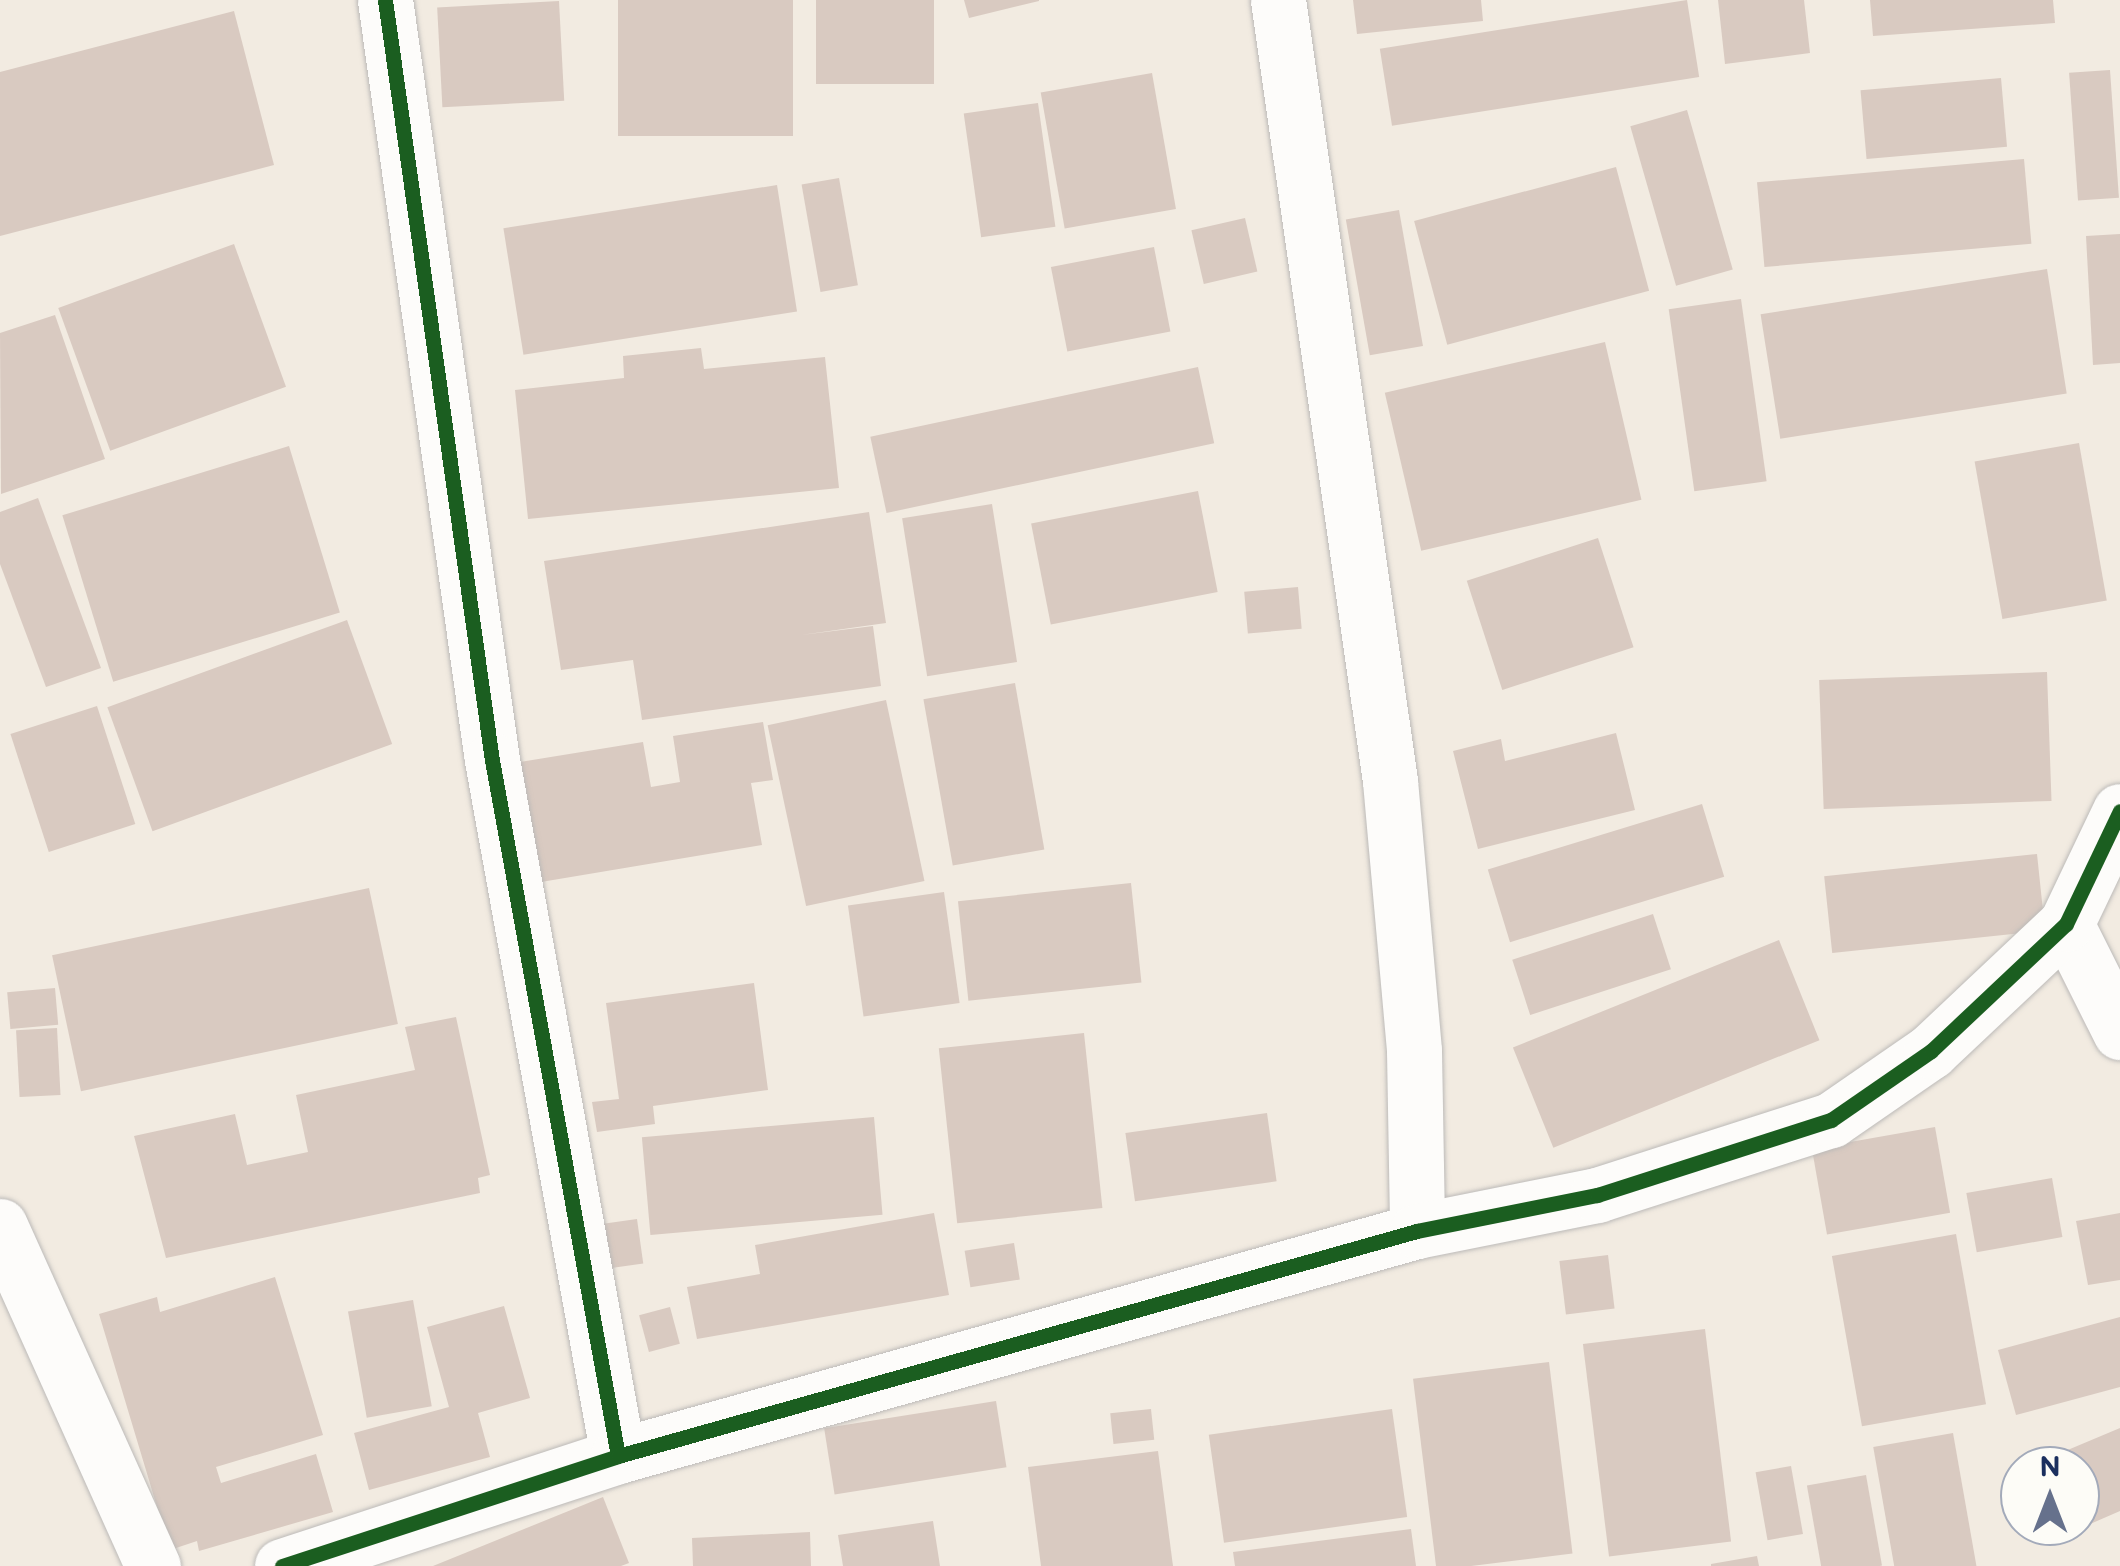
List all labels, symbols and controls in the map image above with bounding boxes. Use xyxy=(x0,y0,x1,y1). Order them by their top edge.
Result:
north arrow xyxy=(2000,1446,2100,1546)
text: N xyxy=(2039,1451,2061,1484)

